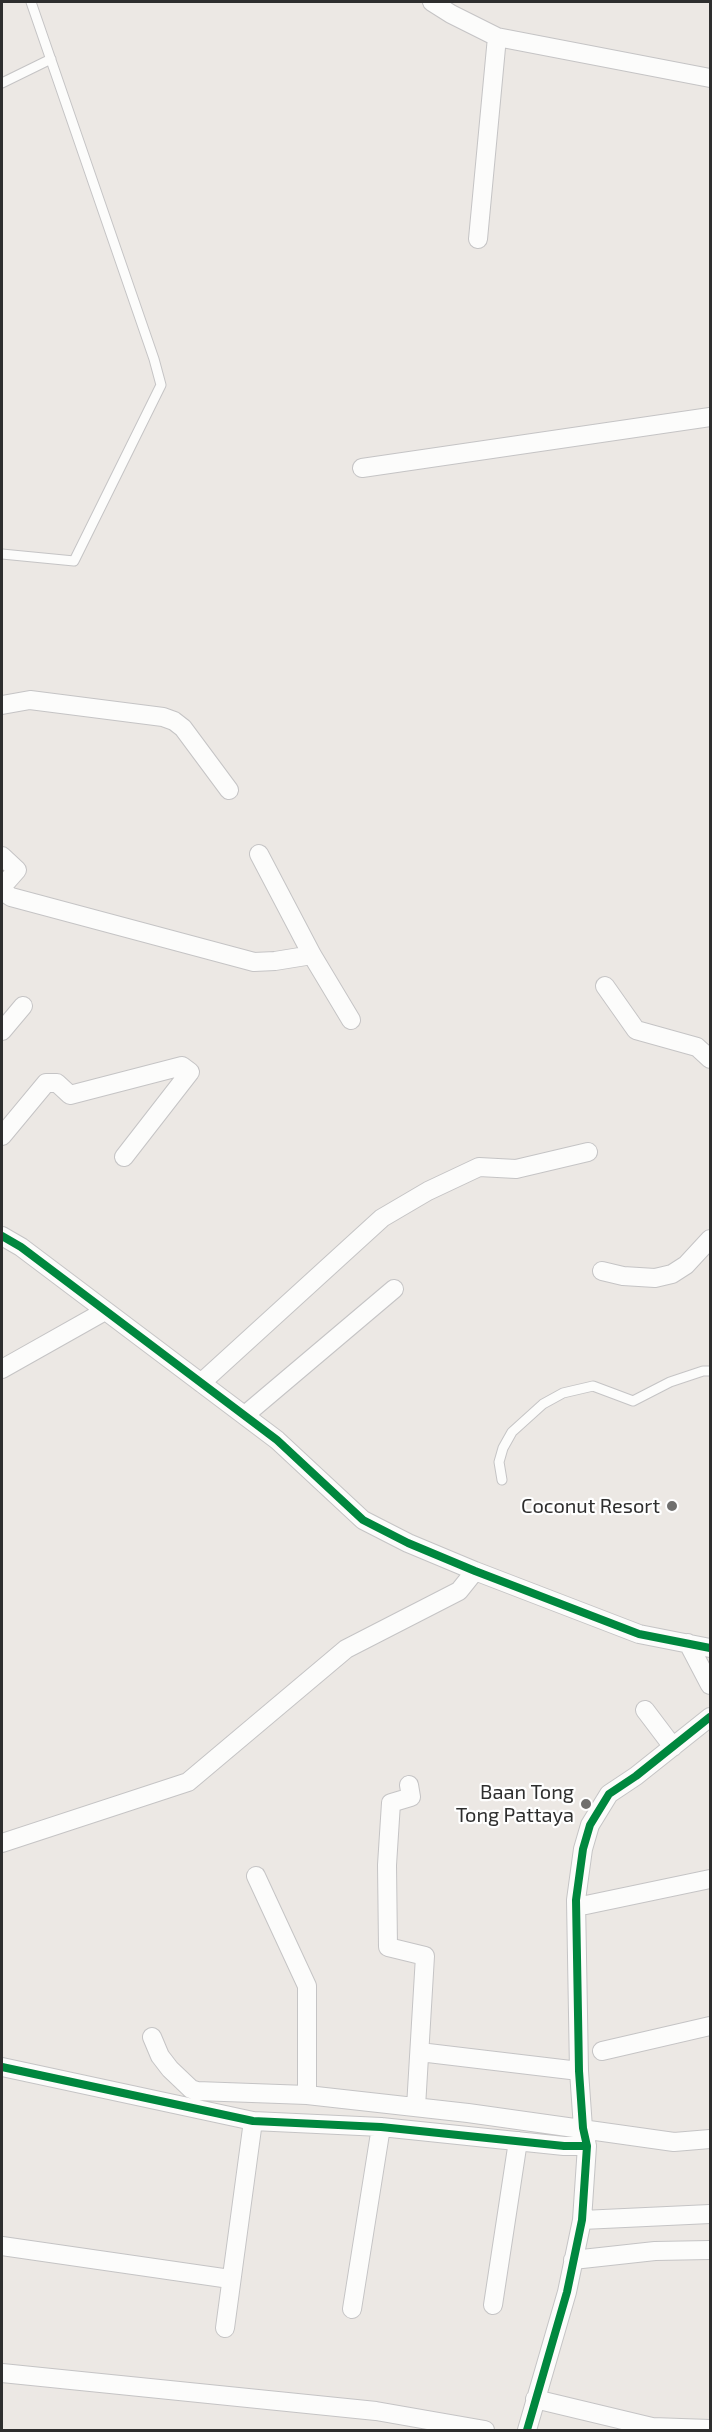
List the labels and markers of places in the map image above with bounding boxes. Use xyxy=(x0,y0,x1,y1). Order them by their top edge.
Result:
place label: Coconut Resort xyxy=(521,1494,660,1518)
marker: Coconut Resort xyxy=(665,1499,679,1513)
place label: Baan Tong Tong Pattaya xyxy=(456,1780,574,1827)
marker: Baan Tong Tong Pattaya xyxy=(579,1797,593,1811)

